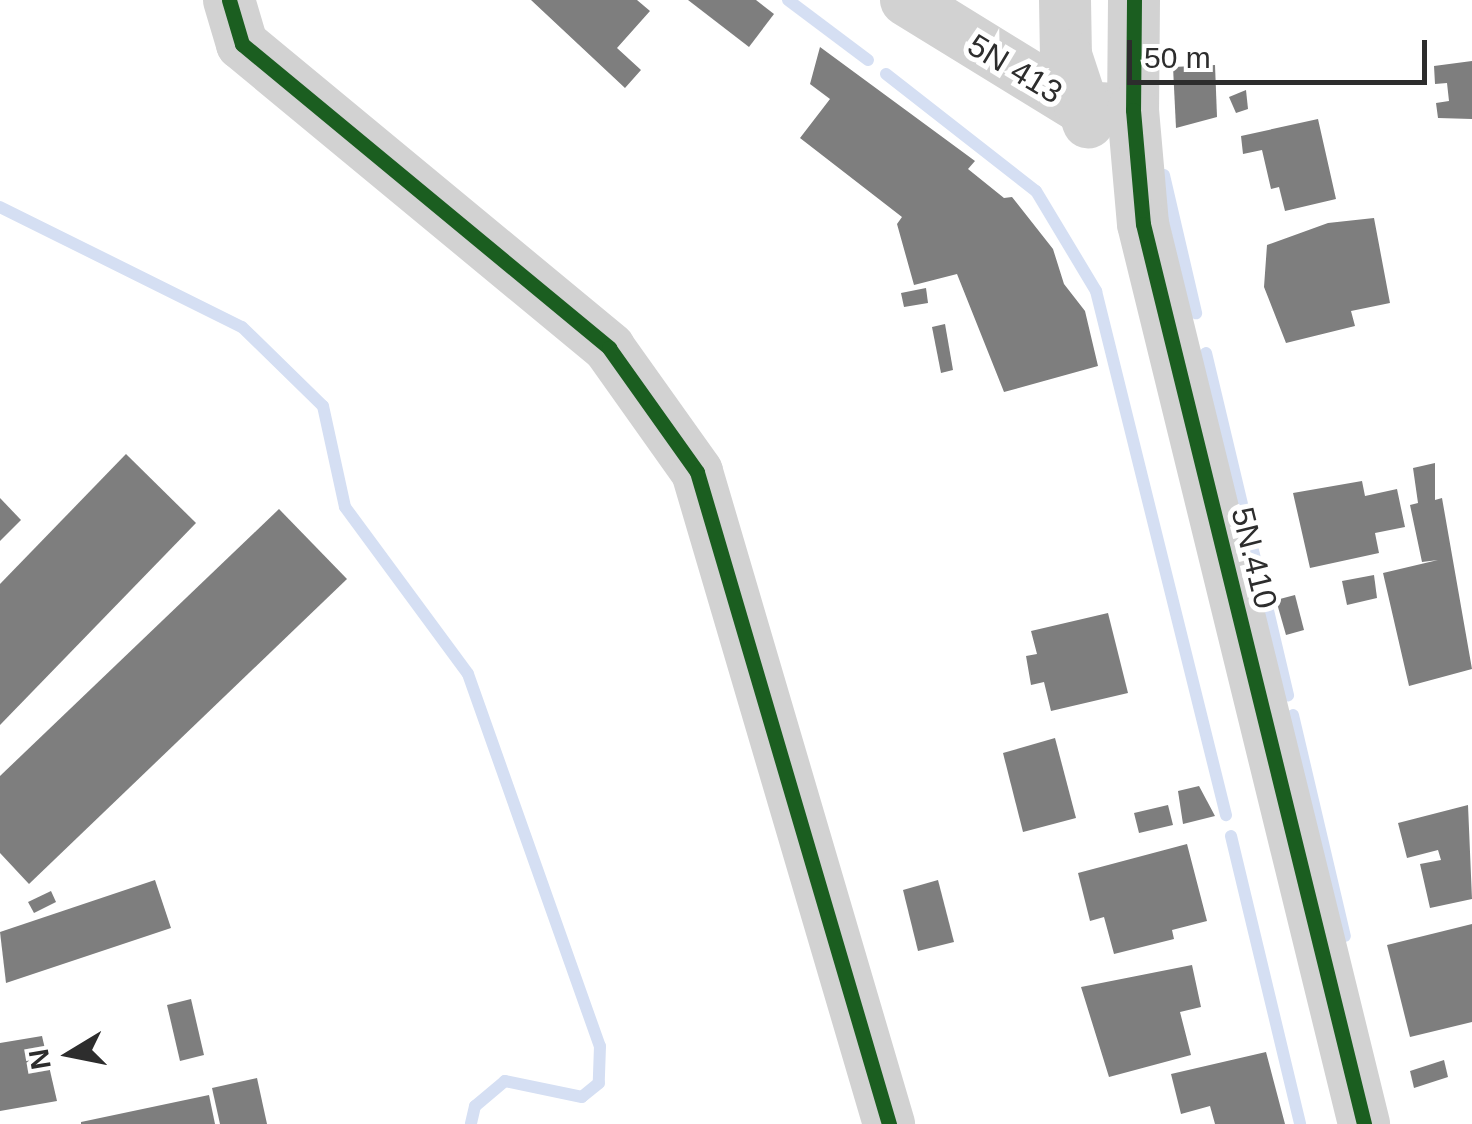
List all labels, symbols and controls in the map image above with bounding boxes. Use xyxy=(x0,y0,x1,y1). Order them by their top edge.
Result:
scale bar xyxy=(1132,20,1432,82)
street label: 5N 413 xyxy=(961,26,1069,112)
text: 50 m xyxy=(1144,41,1211,74)
street label: 5N.410 xyxy=(1223,503,1285,613)
north arrow xyxy=(20,1004,120,1104)
text: N xyxy=(23,1047,57,1072)

